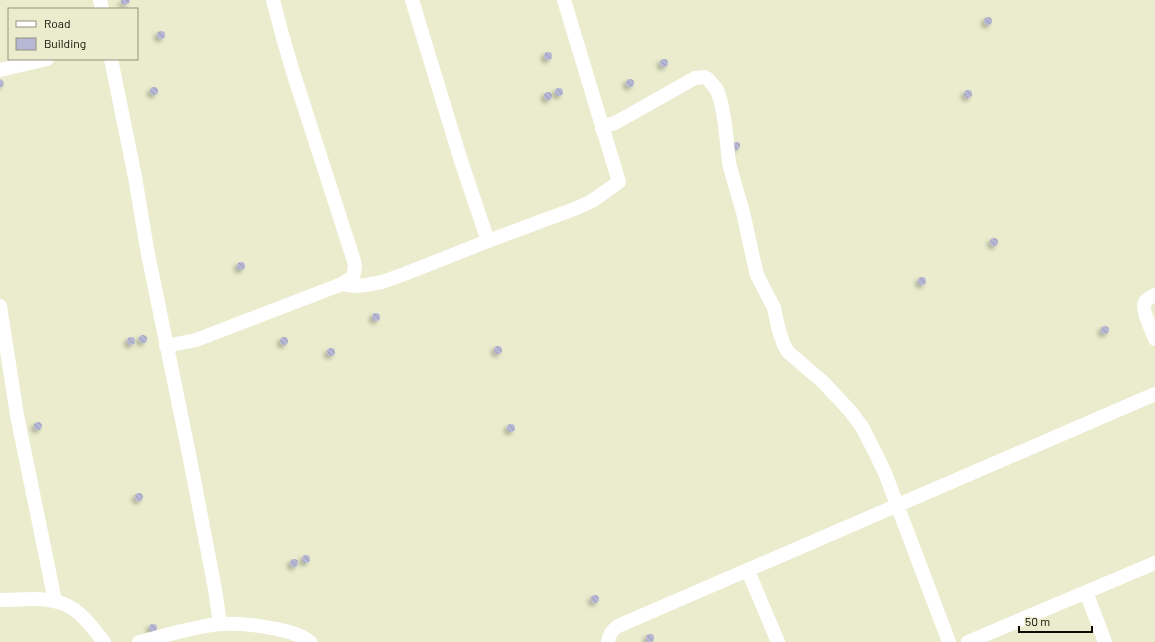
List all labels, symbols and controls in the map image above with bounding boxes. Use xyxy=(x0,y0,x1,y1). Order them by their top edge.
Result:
legend xyxy=(8,8,138,60)
text: Road xyxy=(44,16,71,30)
text: Building xyxy=(44,36,86,50)
scale bar xyxy=(1019,608,1092,634)
text: 50 m xyxy=(1025,614,1050,628)

